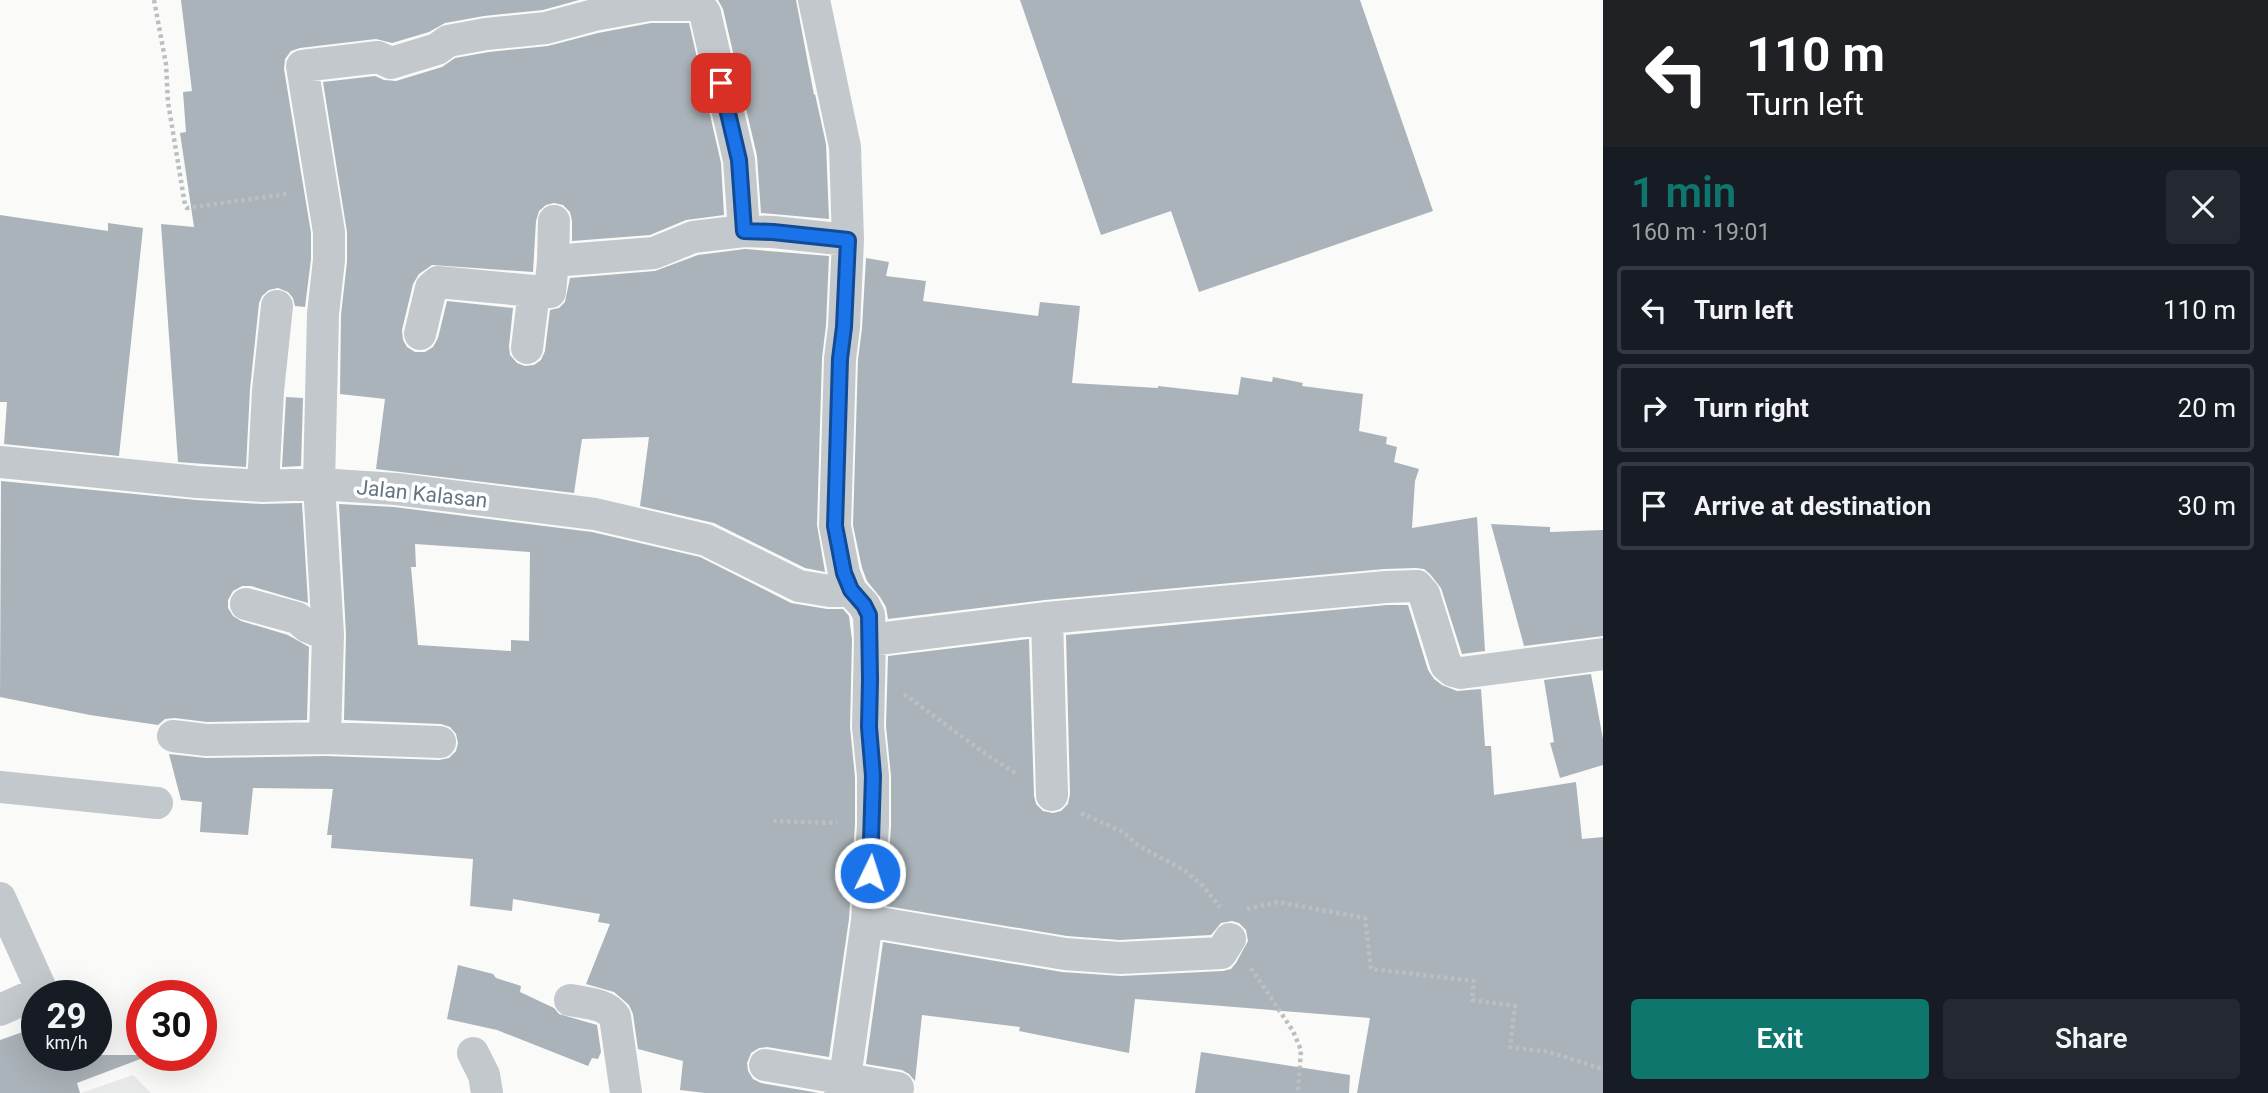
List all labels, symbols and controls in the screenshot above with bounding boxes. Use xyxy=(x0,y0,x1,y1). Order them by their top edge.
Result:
text: 110 m xyxy=(1746,26,1885,83)
icon: left xyxy=(1631,28,1722,119)
pin xyxy=(691,53,751,113)
icon: arrive xyxy=(702,64,740,102)
text: Turn left xyxy=(1746,85,1864,123)
text: 1 min xyxy=(1631,168,1736,217)
button: close xyxy=(2166,170,2240,244)
text: 160 m · 19:01 xyxy=(1631,219,1770,246)
icon: left xyxy=(1635,291,1673,329)
text: Turn left xyxy=(1694,295,1793,325)
text: 110 m xyxy=(2163,295,2236,325)
icon: right xyxy=(1635,389,1673,427)
text: Turn right xyxy=(1694,393,1809,423)
text: 20 m xyxy=(2178,393,2236,423)
street label: Jalan Kalasan xyxy=(355,475,489,513)
icon: arrive xyxy=(1635,487,1673,525)
text: Arrive at destination xyxy=(1694,491,1931,521)
text: 30 m xyxy=(2178,491,2236,521)
position arrow xyxy=(833,836,907,910)
speed limit sign: 30 xyxy=(126,980,217,1071)
text: 29 xyxy=(46,996,87,1037)
button: Exit xyxy=(1631,999,1929,1079)
button: Share xyxy=(1943,999,2240,1079)
text: km/h xyxy=(45,1032,88,1053)

